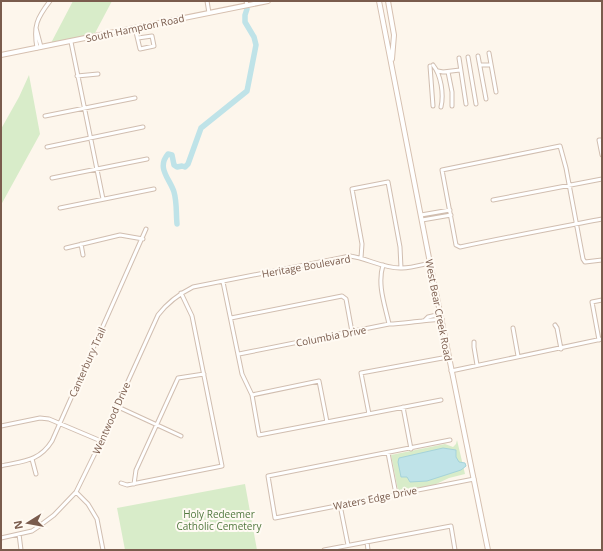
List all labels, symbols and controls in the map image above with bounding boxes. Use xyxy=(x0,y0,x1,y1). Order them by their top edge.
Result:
street label: South Hampton Road xyxy=(84,11,186,45)
street label: Heritage Boulevard xyxy=(261,251,351,281)
street label: West Bear Creek Road xyxy=(422,258,456,362)
street label: Columbia Drive xyxy=(295,322,368,350)
street label: Canterbury Trail xyxy=(65,325,109,399)
street label: Wentwood Drive xyxy=(89,379,133,456)
street label: Waters Edge Drive xyxy=(332,483,419,513)
north arrow xyxy=(8,503,48,543)
park label: Holy Redeemer Catholic Cemetery xyxy=(176,507,263,533)
text: N xyxy=(9,519,26,531)

